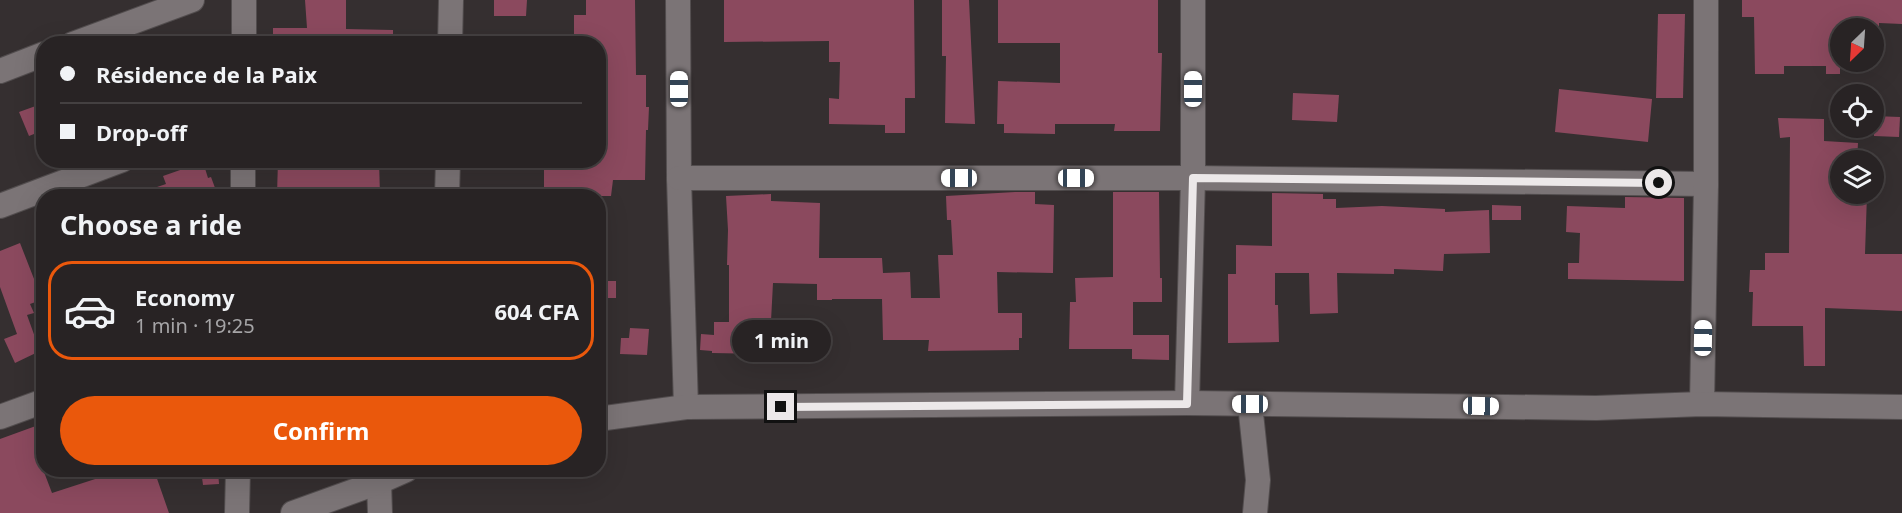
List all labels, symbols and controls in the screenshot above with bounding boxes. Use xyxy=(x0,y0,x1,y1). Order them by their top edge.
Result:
north arrow xyxy=(1830,18,1884,72)
map controls xyxy=(1830,18,1884,204)
text: Résidence de la Paix xyxy=(96,59,317,89)
car xyxy=(670,71,688,107)
car xyxy=(1184,71,1202,107)
button: locate xyxy=(1830,84,1884,138)
text: Drop-off xyxy=(96,117,187,147)
button: layers xyxy=(1830,150,1884,204)
car xyxy=(941,169,977,187)
car xyxy=(1058,169,1094,187)
route start xyxy=(1645,169,1672,196)
text: Choose a ride xyxy=(60,206,242,243)
text: Economy xyxy=(135,282,234,312)
icon: car xyxy=(63,284,117,338)
text: 604 CFA xyxy=(495,296,579,326)
text: 1 min · 19:25 xyxy=(135,312,255,339)
callout: 1 min xyxy=(732,320,830,362)
car xyxy=(1694,320,1712,356)
text: 1 min xyxy=(754,327,809,354)
route end xyxy=(767,393,794,420)
car xyxy=(1232,395,1268,413)
button: Confirm xyxy=(60,396,582,465)
car xyxy=(1463,397,1499,415)

